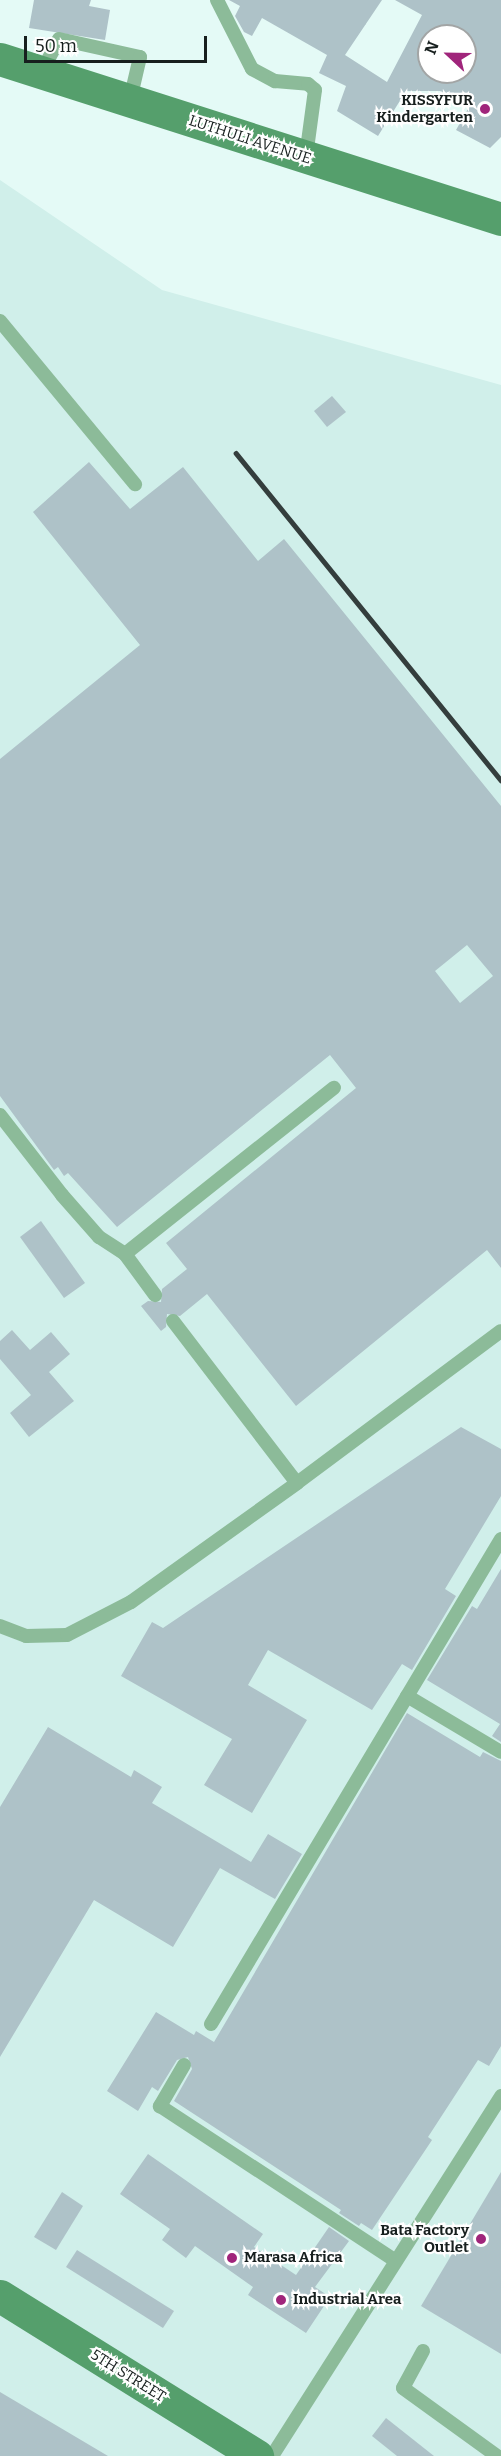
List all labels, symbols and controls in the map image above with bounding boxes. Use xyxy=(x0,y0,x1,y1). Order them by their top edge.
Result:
scale bar xyxy=(27,24,210,62)
north arrow xyxy=(417,24,477,84)
text: 50 m xyxy=(35,35,77,57)
text: N xyxy=(421,39,443,57)
place label: KISSYFUR Kindergarten xyxy=(376,91,473,126)
marker: KISSYFUR Kindergarten xyxy=(478,102,492,116)
street label: LUTHULI AVENUE xyxy=(187,112,313,168)
place label: Bata Factory Outlet xyxy=(380,2221,469,2256)
marker: Bata Factory Outlet xyxy=(474,2232,488,2246)
place label: Marasa Africa xyxy=(244,2249,343,2267)
marker: Marasa Africa xyxy=(225,2251,239,2265)
place label: Industrial Area xyxy=(293,2291,401,2309)
marker: Industrial Area xyxy=(274,2293,288,2307)
street label: 5TH STREET xyxy=(87,2346,169,2406)

